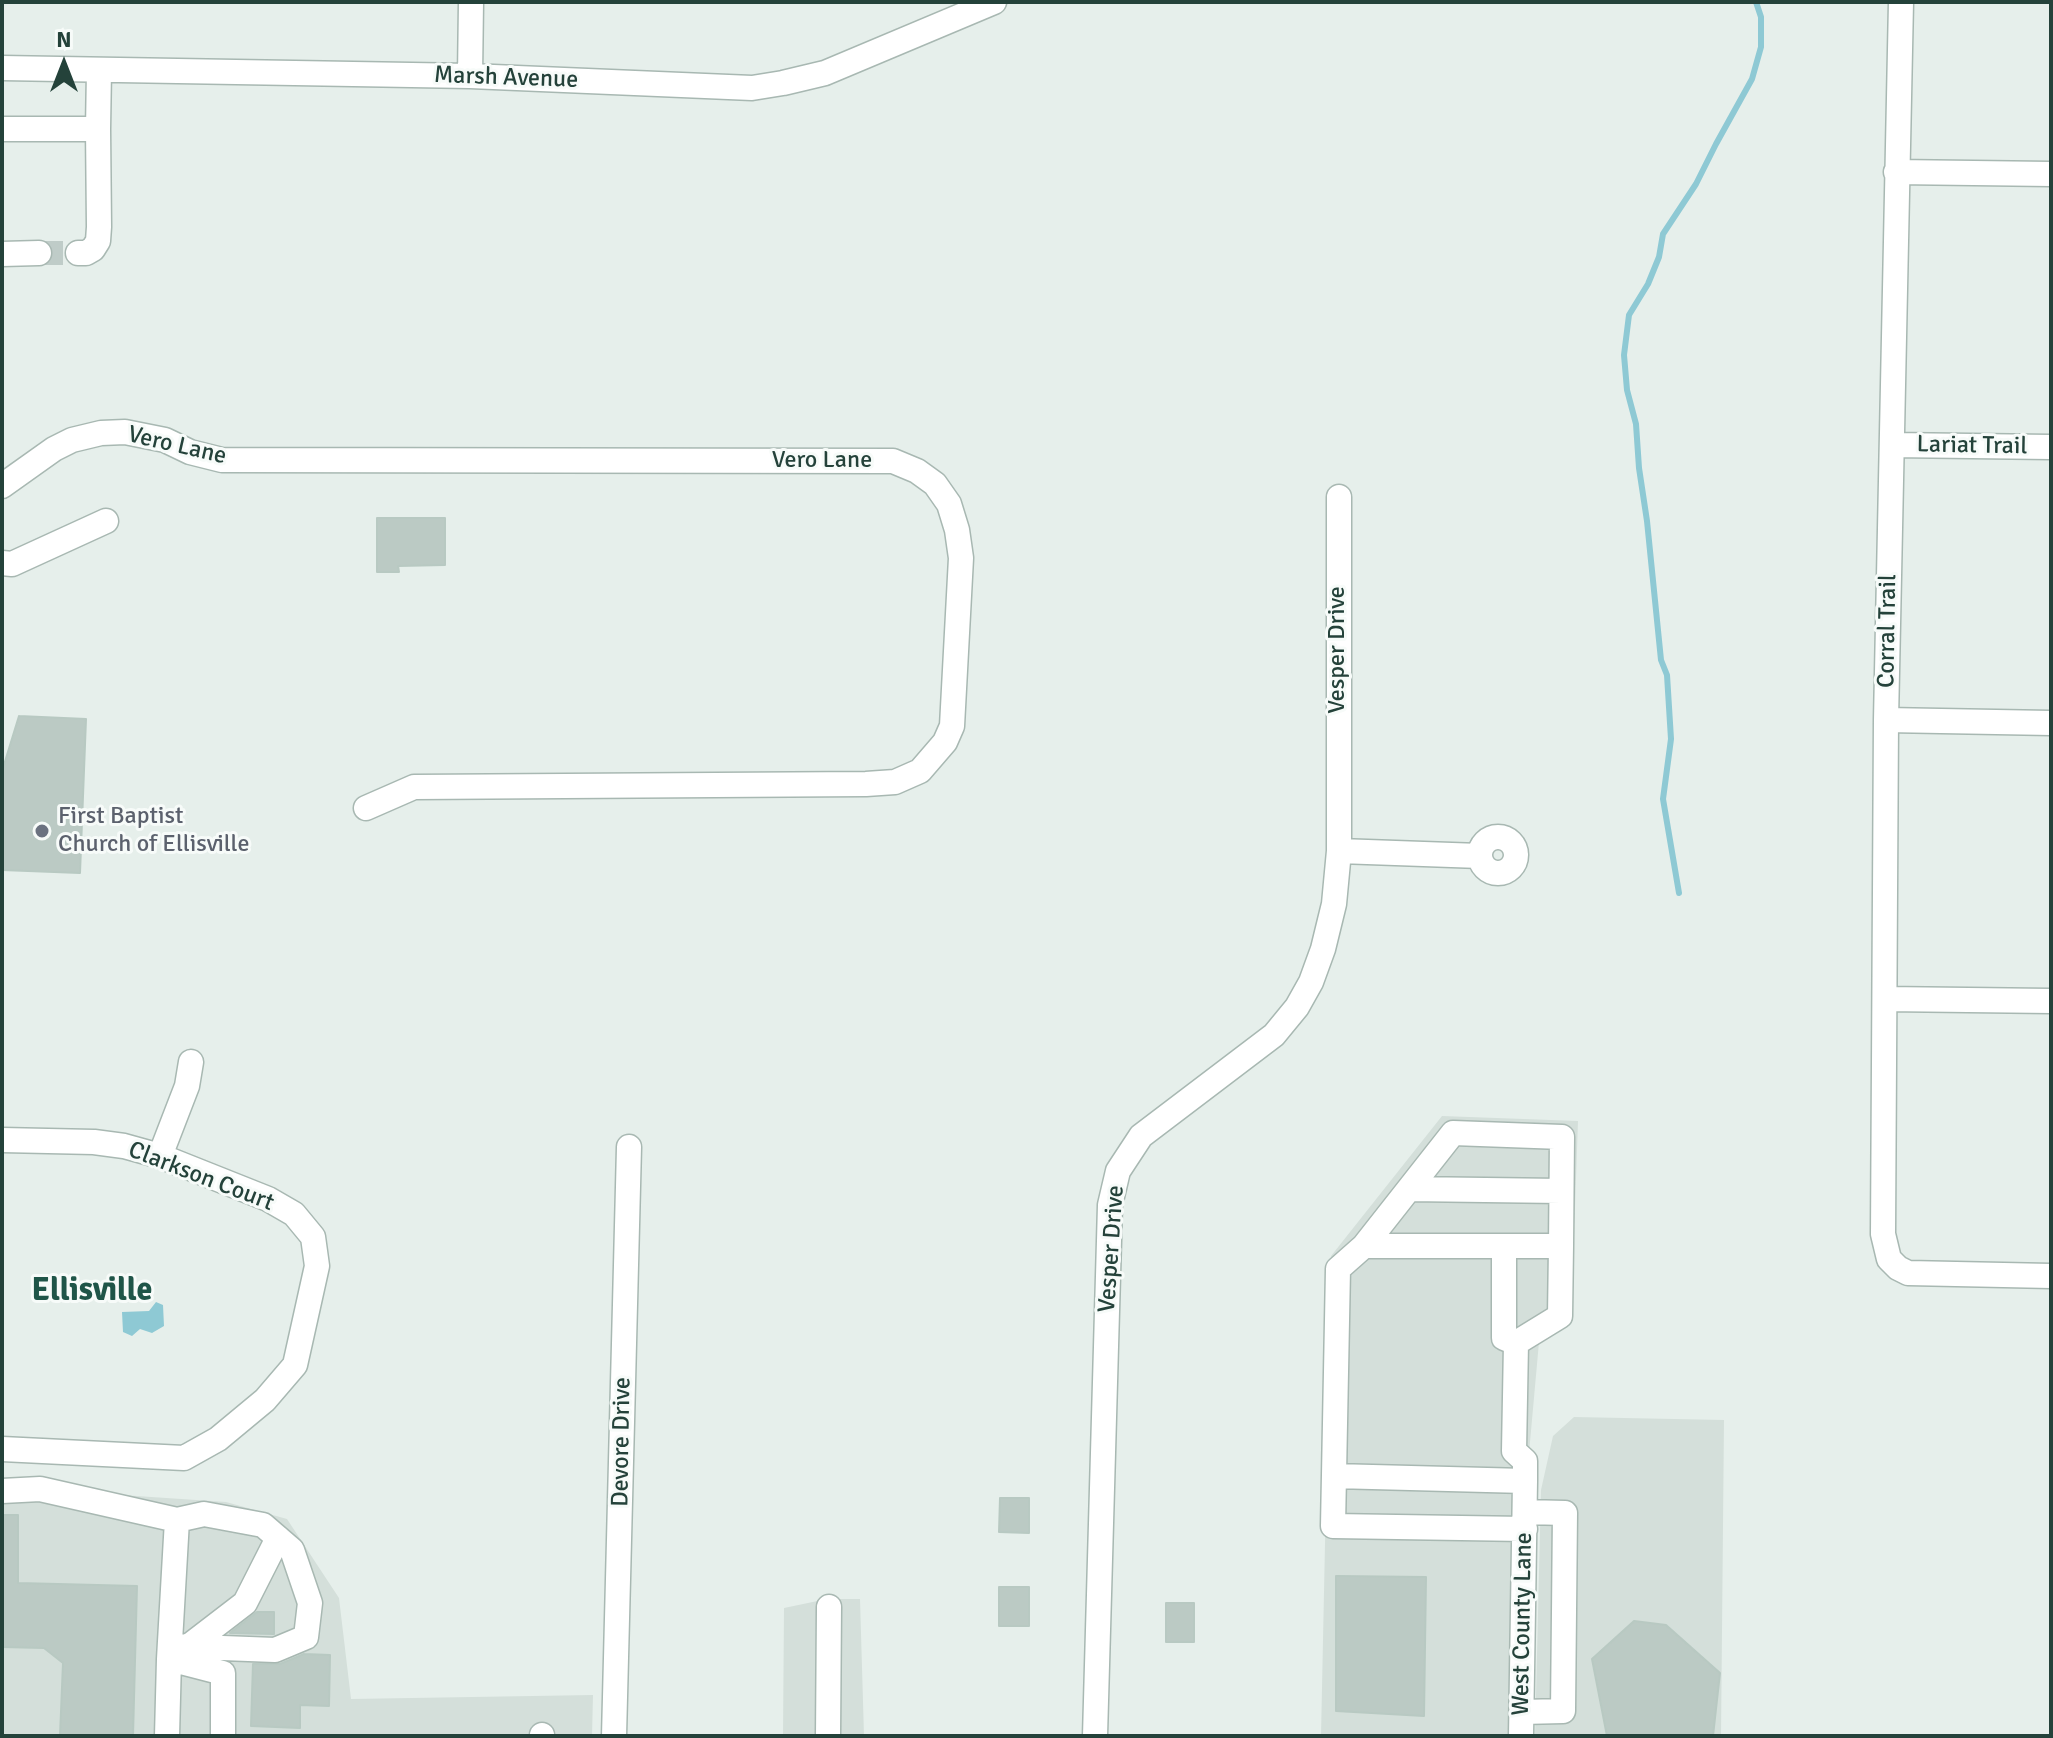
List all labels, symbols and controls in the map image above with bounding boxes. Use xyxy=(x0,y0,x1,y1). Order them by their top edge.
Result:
north arrow xyxy=(24,24,104,104)
text: N xyxy=(56,26,72,53)
street label: Marsh Avenue xyxy=(433,61,579,95)
street label: Vero Lane xyxy=(125,421,229,471)
street label: Lariat Trail xyxy=(1916,431,2028,461)
street label: Vero Lane xyxy=(772,447,872,475)
street label: Corral Trail xyxy=(1873,574,1903,688)
street label: Vesper Drive xyxy=(1324,586,1352,714)
place label: First Baptist Church of Ellisville xyxy=(58,803,249,859)
marker: First Baptist Church of Ellisville xyxy=(33,822,51,840)
street label: Clarkson Court xyxy=(124,1136,278,1218)
street label: Vesper Drive xyxy=(1093,1184,1131,1314)
district label: Ellisville xyxy=(32,1273,152,1311)
street label: Devore Drive xyxy=(606,1377,638,1507)
street label: West County Lane xyxy=(1507,1532,1539,1716)

